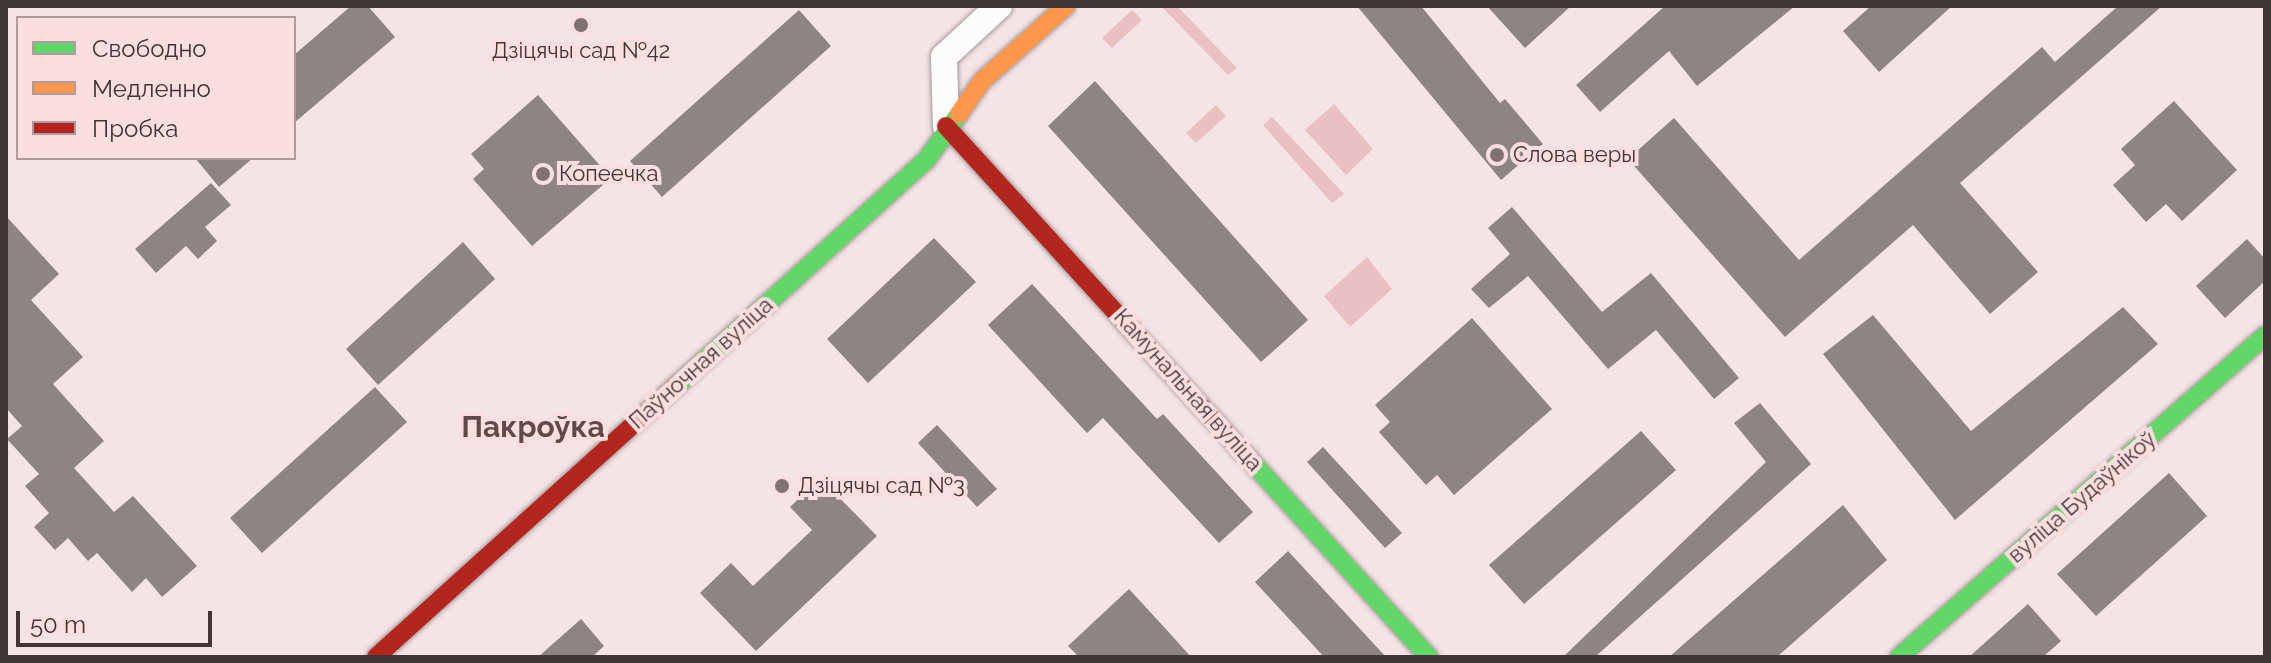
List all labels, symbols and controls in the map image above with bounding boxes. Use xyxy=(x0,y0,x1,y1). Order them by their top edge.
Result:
legend xyxy=(16,16,296,160)
marker: Дзіцячы сад №42 xyxy=(572,16,590,34)
text: Свободно xyxy=(92,34,207,63)
place label: Дзіцячы сад №42 xyxy=(492,38,670,64)
text: Медленно xyxy=(92,74,211,103)
text: Пробка xyxy=(92,114,178,143)
place label: Слова веры xyxy=(1513,142,1636,168)
marker: Слова веры xyxy=(1488,146,1506,164)
place label: Копеечка xyxy=(559,161,658,187)
marker: Копеечка xyxy=(534,165,552,183)
street label: Паўночная вуліца xyxy=(624,292,778,434)
street label: Камунальная вуліца xyxy=(1108,304,1268,476)
district label: Пакроўка xyxy=(461,409,605,445)
street label: вуліца Будаўнікоў xyxy=(2003,426,2161,568)
place label: Дзіцячы сад №3 xyxy=(798,473,965,499)
marker: Дзіцячы сад №3 xyxy=(773,477,791,495)
scale bar xyxy=(20,595,216,645)
text: 50 m xyxy=(30,610,86,639)

